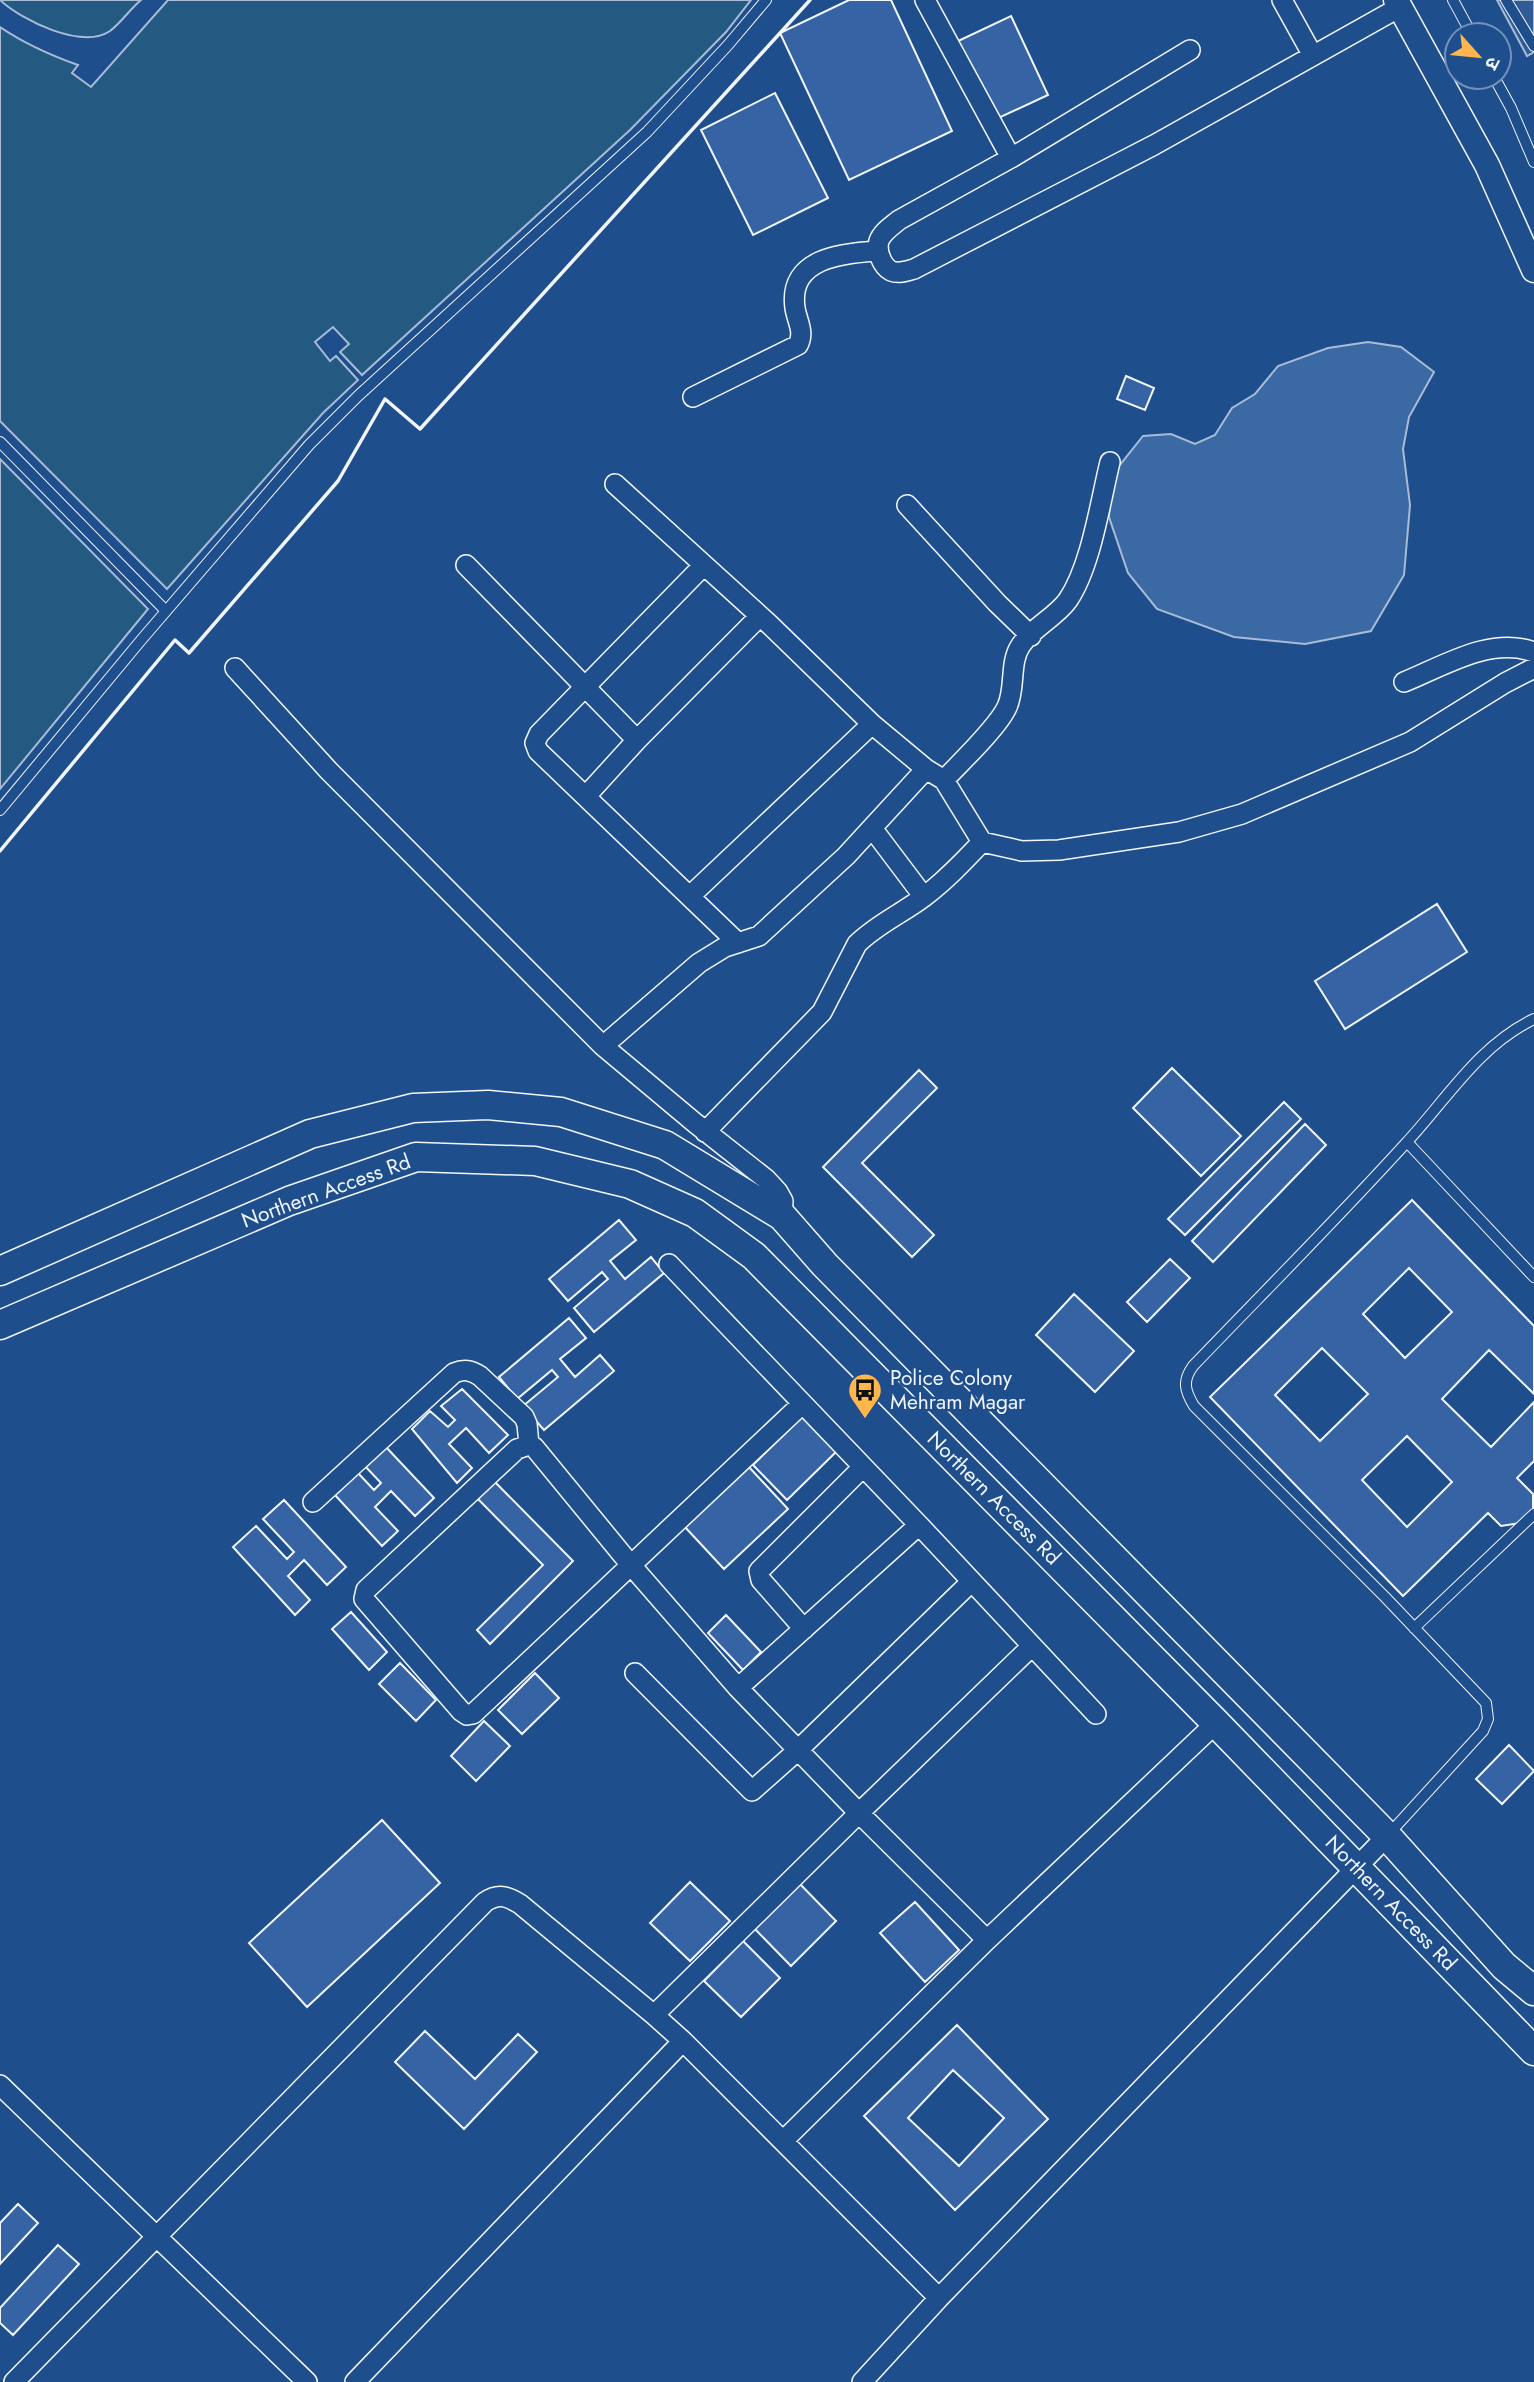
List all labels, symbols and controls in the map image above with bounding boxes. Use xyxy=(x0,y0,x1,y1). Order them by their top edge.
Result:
north arrow xyxy=(1443,21,1513,91)
text: उ xyxy=(1478,52,1507,75)
street label: Northern Access Rd xyxy=(237,1146,415,1236)
place label: Police Colony Mehram Magar xyxy=(890,1363,1026,1417)
bus stop icon: Police Colony Mehram Magar xyxy=(846,1371,884,1420)
street label: Northern Access Rd xyxy=(920,1424,1068,1572)
street label: Northern Access Rd xyxy=(1318,1829,1464,1977)

